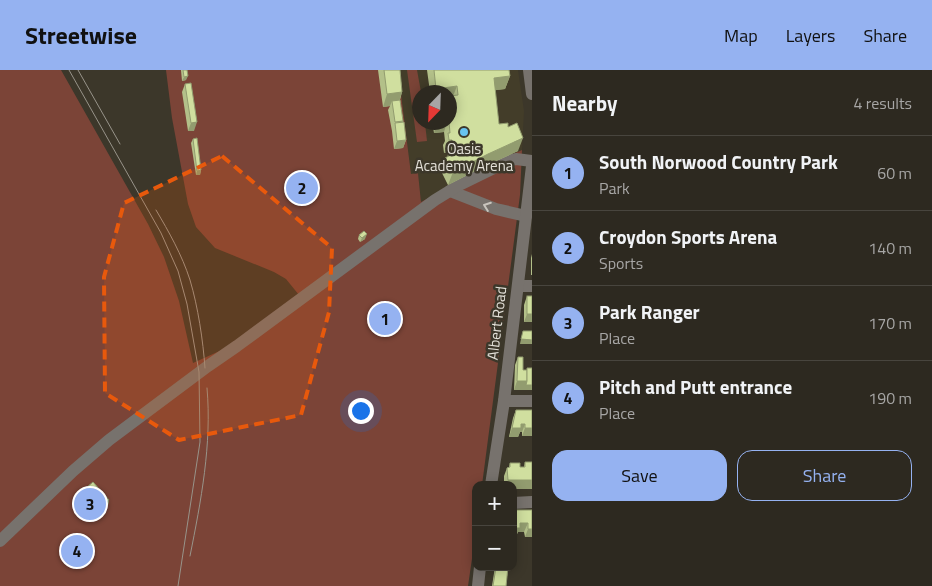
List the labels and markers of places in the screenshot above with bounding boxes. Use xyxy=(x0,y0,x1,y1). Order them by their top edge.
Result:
marker: Oasis Academy Arena xyxy=(458,126,470,138)
place label: Oasis Academy Arena xyxy=(415,137,514,177)
pin: 2 xyxy=(286,169,318,207)
pin: 1 xyxy=(369,300,401,338)
pin: 3 xyxy=(74,485,106,523)
pin: 4 xyxy=(61,532,93,570)

